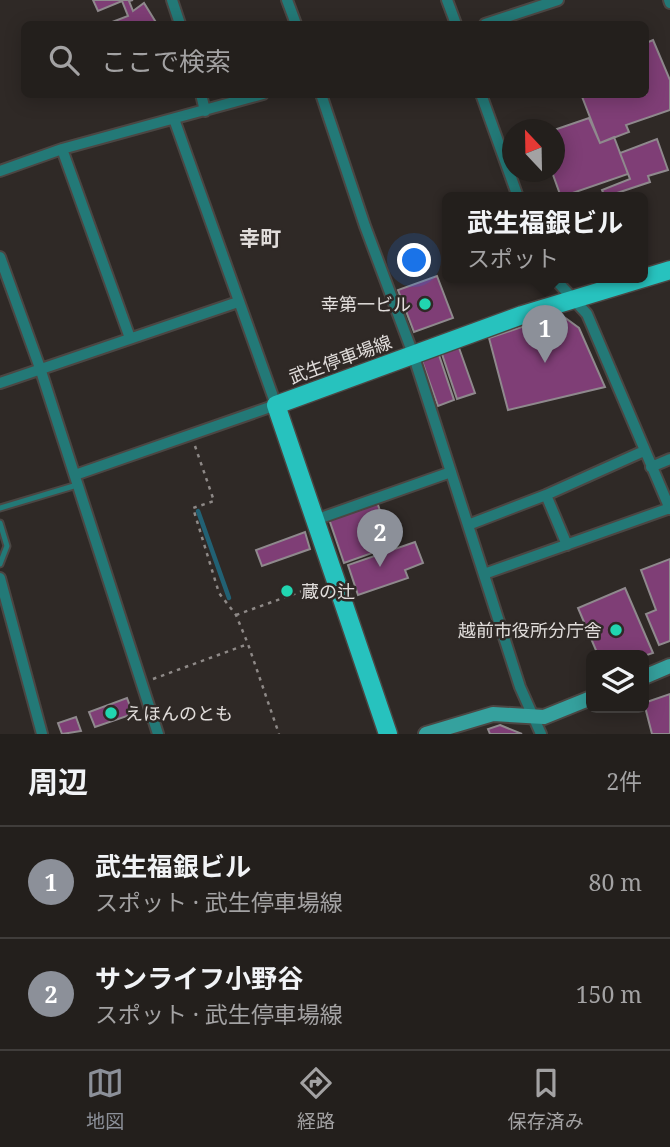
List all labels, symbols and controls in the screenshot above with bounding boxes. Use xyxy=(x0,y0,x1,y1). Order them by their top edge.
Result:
search box xyxy=(21,21,649,98)
icon: search xyxy=(45,41,83,79)
text: ここで検索 xyxy=(101,43,231,79)
north arrow xyxy=(502,119,565,182)
popup xyxy=(442,192,648,283)
text: 武生福銀ビル xyxy=(467,204,623,240)
district label: 幸町 xyxy=(239,224,281,252)
text: スポット xyxy=(467,242,559,274)
your location xyxy=(397,243,431,277)
place label: 幸第一ビル xyxy=(321,292,411,316)
marker: 幸第一ビル xyxy=(417,296,433,312)
pin: 1 xyxy=(522,305,568,363)
street label: 武生停車場線 xyxy=(285,329,395,389)
pin: 2 xyxy=(357,509,403,567)
place label: 蔵の辻 xyxy=(301,579,355,603)
marker: 蔵の辻 xyxy=(279,583,295,599)
place label: 越前市役所分庁舎 xyxy=(458,618,602,642)
marker: 越前市役所分庁舎 xyxy=(608,622,624,638)
map controls xyxy=(586,650,649,713)
button: layers xyxy=(586,650,649,713)
place label: えほんのとも xyxy=(125,701,233,725)
marker: えほんのとも xyxy=(103,705,119,721)
text: 周辺 xyxy=(28,761,88,802)
text: 2件 xyxy=(606,765,642,797)
text: 武生福銀ビル xyxy=(95,848,251,884)
text: 1 xyxy=(45,866,58,898)
text: 80 m xyxy=(589,866,642,898)
text: スポット · 武生停車場線 xyxy=(95,886,343,918)
text: サンライフ小野谷 xyxy=(95,960,303,996)
text: 2 xyxy=(45,978,58,1010)
text: 150 m xyxy=(576,978,642,1010)
text: スポット · 武生停車場線 xyxy=(95,998,343,1030)
tab: 地図 xyxy=(86,1064,124,1134)
tab: 経路 xyxy=(297,1064,335,1134)
tab: 保存済み xyxy=(508,1064,584,1134)

